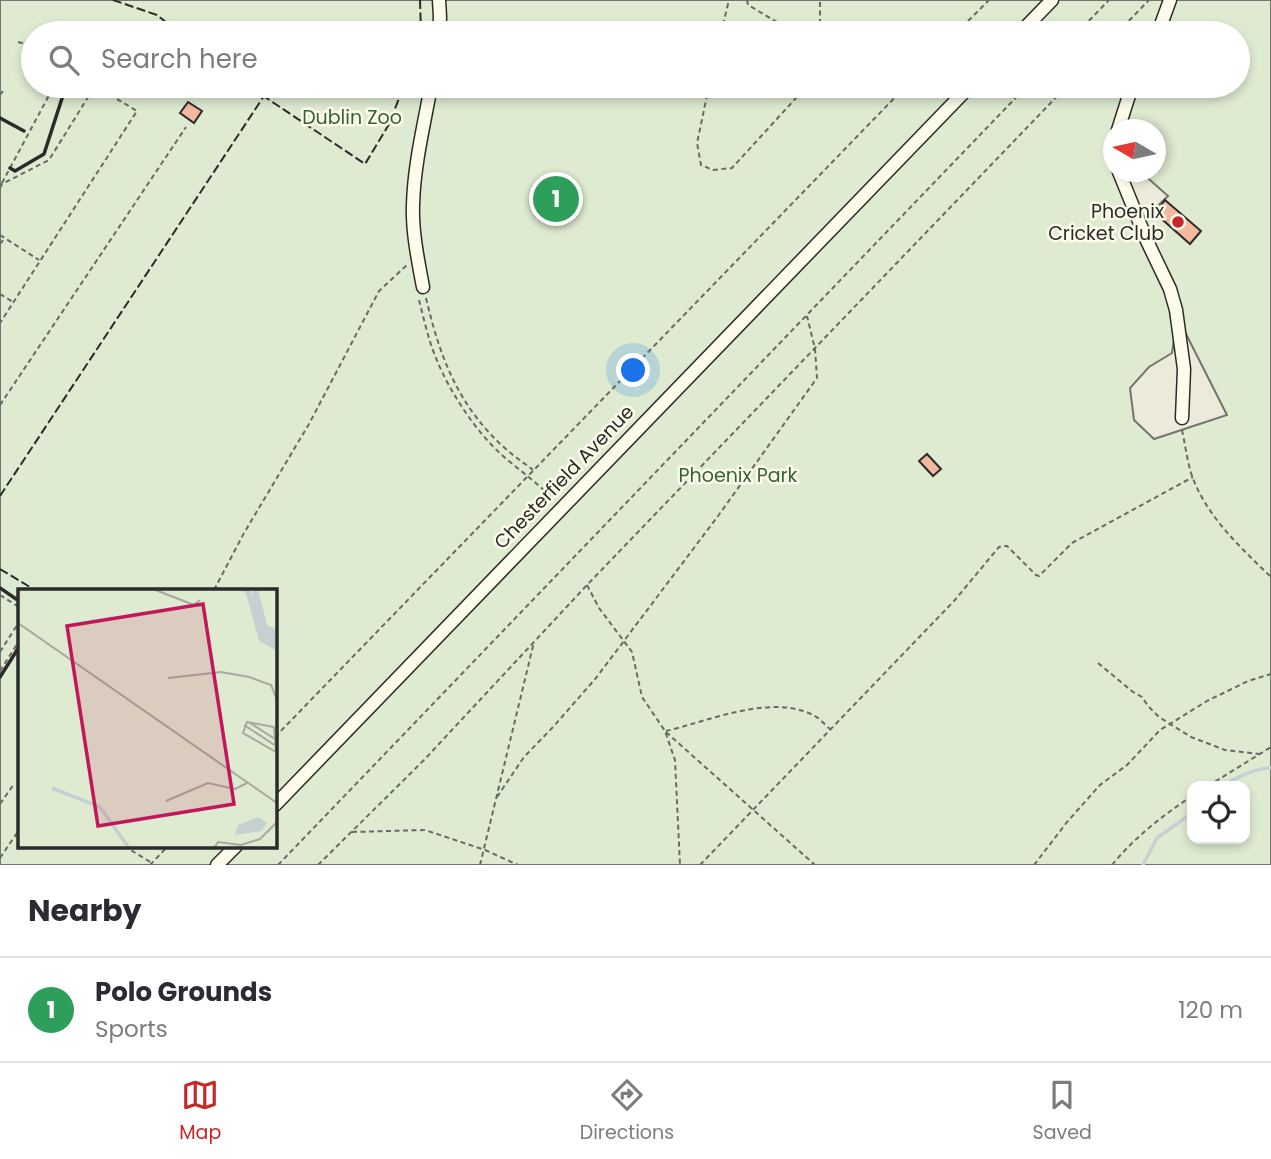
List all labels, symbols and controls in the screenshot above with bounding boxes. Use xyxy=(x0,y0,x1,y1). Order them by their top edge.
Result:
search box xyxy=(21,21,1250,98)
icon: search xyxy=(45,41,83,79)
text: Search here xyxy=(101,41,258,77)
park label: Dublin Zoo xyxy=(302,104,402,131)
north arrow xyxy=(1103,119,1166,182)
pin: 1 xyxy=(533,173,579,225)
place label: Phoenix Cricket Club xyxy=(1048,198,1164,247)
marker: Phoenix Cricket Club xyxy=(1170,214,1186,230)
your location xyxy=(616,353,650,387)
street label: Chesterfield Avenue xyxy=(488,399,640,555)
park label: Phoenix Park xyxy=(679,462,798,489)
inset map xyxy=(18,589,276,848)
map controls xyxy=(1187,781,1250,844)
button: locate xyxy=(1187,781,1250,844)
text: Nearby xyxy=(28,889,142,932)
text: Polo Grounds xyxy=(95,974,272,1010)
text: 1 xyxy=(47,994,55,1026)
text: 120 m xyxy=(1178,994,1243,1026)
text: Sports xyxy=(95,1013,168,1045)
tab: Map xyxy=(179,1076,221,1147)
tab: Directions xyxy=(580,1076,674,1147)
tab: Saved xyxy=(1033,1076,1092,1147)

